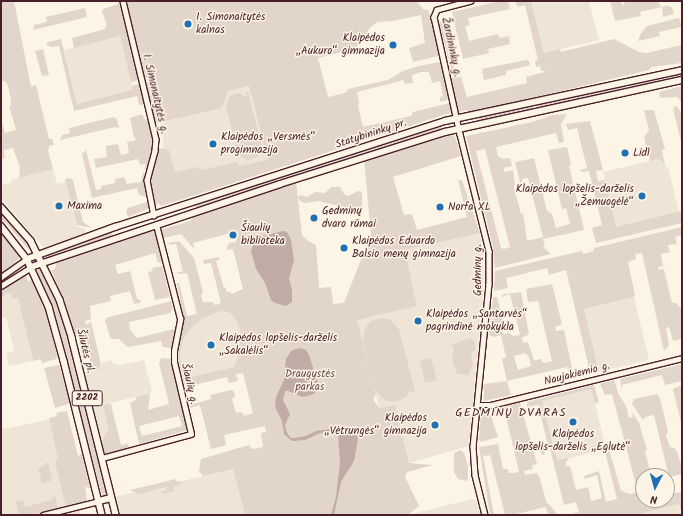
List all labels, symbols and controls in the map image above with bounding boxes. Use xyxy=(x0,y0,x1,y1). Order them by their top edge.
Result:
place label: I. Simonaitytės kalnas xyxy=(196,11,265,37)
street label: Žardininkų g. xyxy=(438,16,464,78)
marker: I. Simonaitytės kalnas xyxy=(183,19,193,29)
place label: Klaipėdos „Aukuro“ gimnazija xyxy=(296,32,385,58)
marker: Klaipėdos „Aukuro“ gimnazija xyxy=(388,40,398,50)
street label: I. Simonaitytės g. xyxy=(139,53,171,135)
street label: Statybininkų pr. xyxy=(334,116,408,152)
place label: Klaipėdos „Versmės“ progimnazija xyxy=(221,131,316,157)
marker: Klaipėdos „Versmės“ progimnazija xyxy=(208,139,218,149)
place label: Lidl xyxy=(633,146,650,160)
marker: Lidl xyxy=(620,148,630,158)
place label: Klaipėdos lopšelis-darželis „Žemuogėlė“ xyxy=(516,183,634,209)
marker: Klaipėdos lopšelis-darželis „Žemuogėlė“ xyxy=(637,191,647,201)
place label: Maxima xyxy=(67,199,102,213)
place label: Norfa XL xyxy=(448,200,491,214)
marker: Maxima xyxy=(54,201,64,211)
marker: Norfa XL xyxy=(435,202,445,212)
place label: Gedminų dvaro rūmai xyxy=(322,205,376,231)
marker: Gedminų dvaro rūmai xyxy=(309,213,319,223)
place label: Šiaulių biblioteka xyxy=(241,222,285,248)
marker: Šiaulių biblioteka xyxy=(228,230,238,240)
place label: Klaipėdos Eduardo Balsio menų gimnazija xyxy=(352,235,456,261)
marker: Klaipėdos Eduardo Balsio menų gimnazija xyxy=(339,243,349,253)
street label: Gedminų g. xyxy=(471,244,485,296)
place label: Klaipėdos „Santarvės“ pagrindinė mokykla xyxy=(426,308,527,334)
marker: Klaipėdos „Santarvės“ pagrindinė mokykla xyxy=(413,316,423,326)
street label: Šilutės pl. xyxy=(73,328,97,374)
place label: Klaipėdos lopšelis-darželis „Sakalėlis“ xyxy=(219,332,337,358)
marker: Klaipėdos lopšelis-darželis „Sakalėlis“ xyxy=(206,340,216,350)
street label: Naujakiemio g. xyxy=(543,359,611,389)
street label: Šiaulių g. xyxy=(178,362,200,406)
park label: Draugystės parkas xyxy=(285,368,335,394)
road number: 2202 xyxy=(71,390,103,406)
district label: GEDMINŲ DVARAS xyxy=(455,406,567,420)
place label: Klaipėdos „Vėtrungės“ gimnazija xyxy=(324,412,427,438)
marker: Klaipėdos lopšelis-darželis „Eglutė“ xyxy=(568,417,578,427)
marker: Klaipėdos „Vėtrungės“ gimnazija xyxy=(430,420,440,430)
place label: Klaipėdos lopšelis-darželis „Eglutė“ xyxy=(515,428,631,454)
north arrow xyxy=(635,468,675,508)
text: N xyxy=(649,490,658,508)

